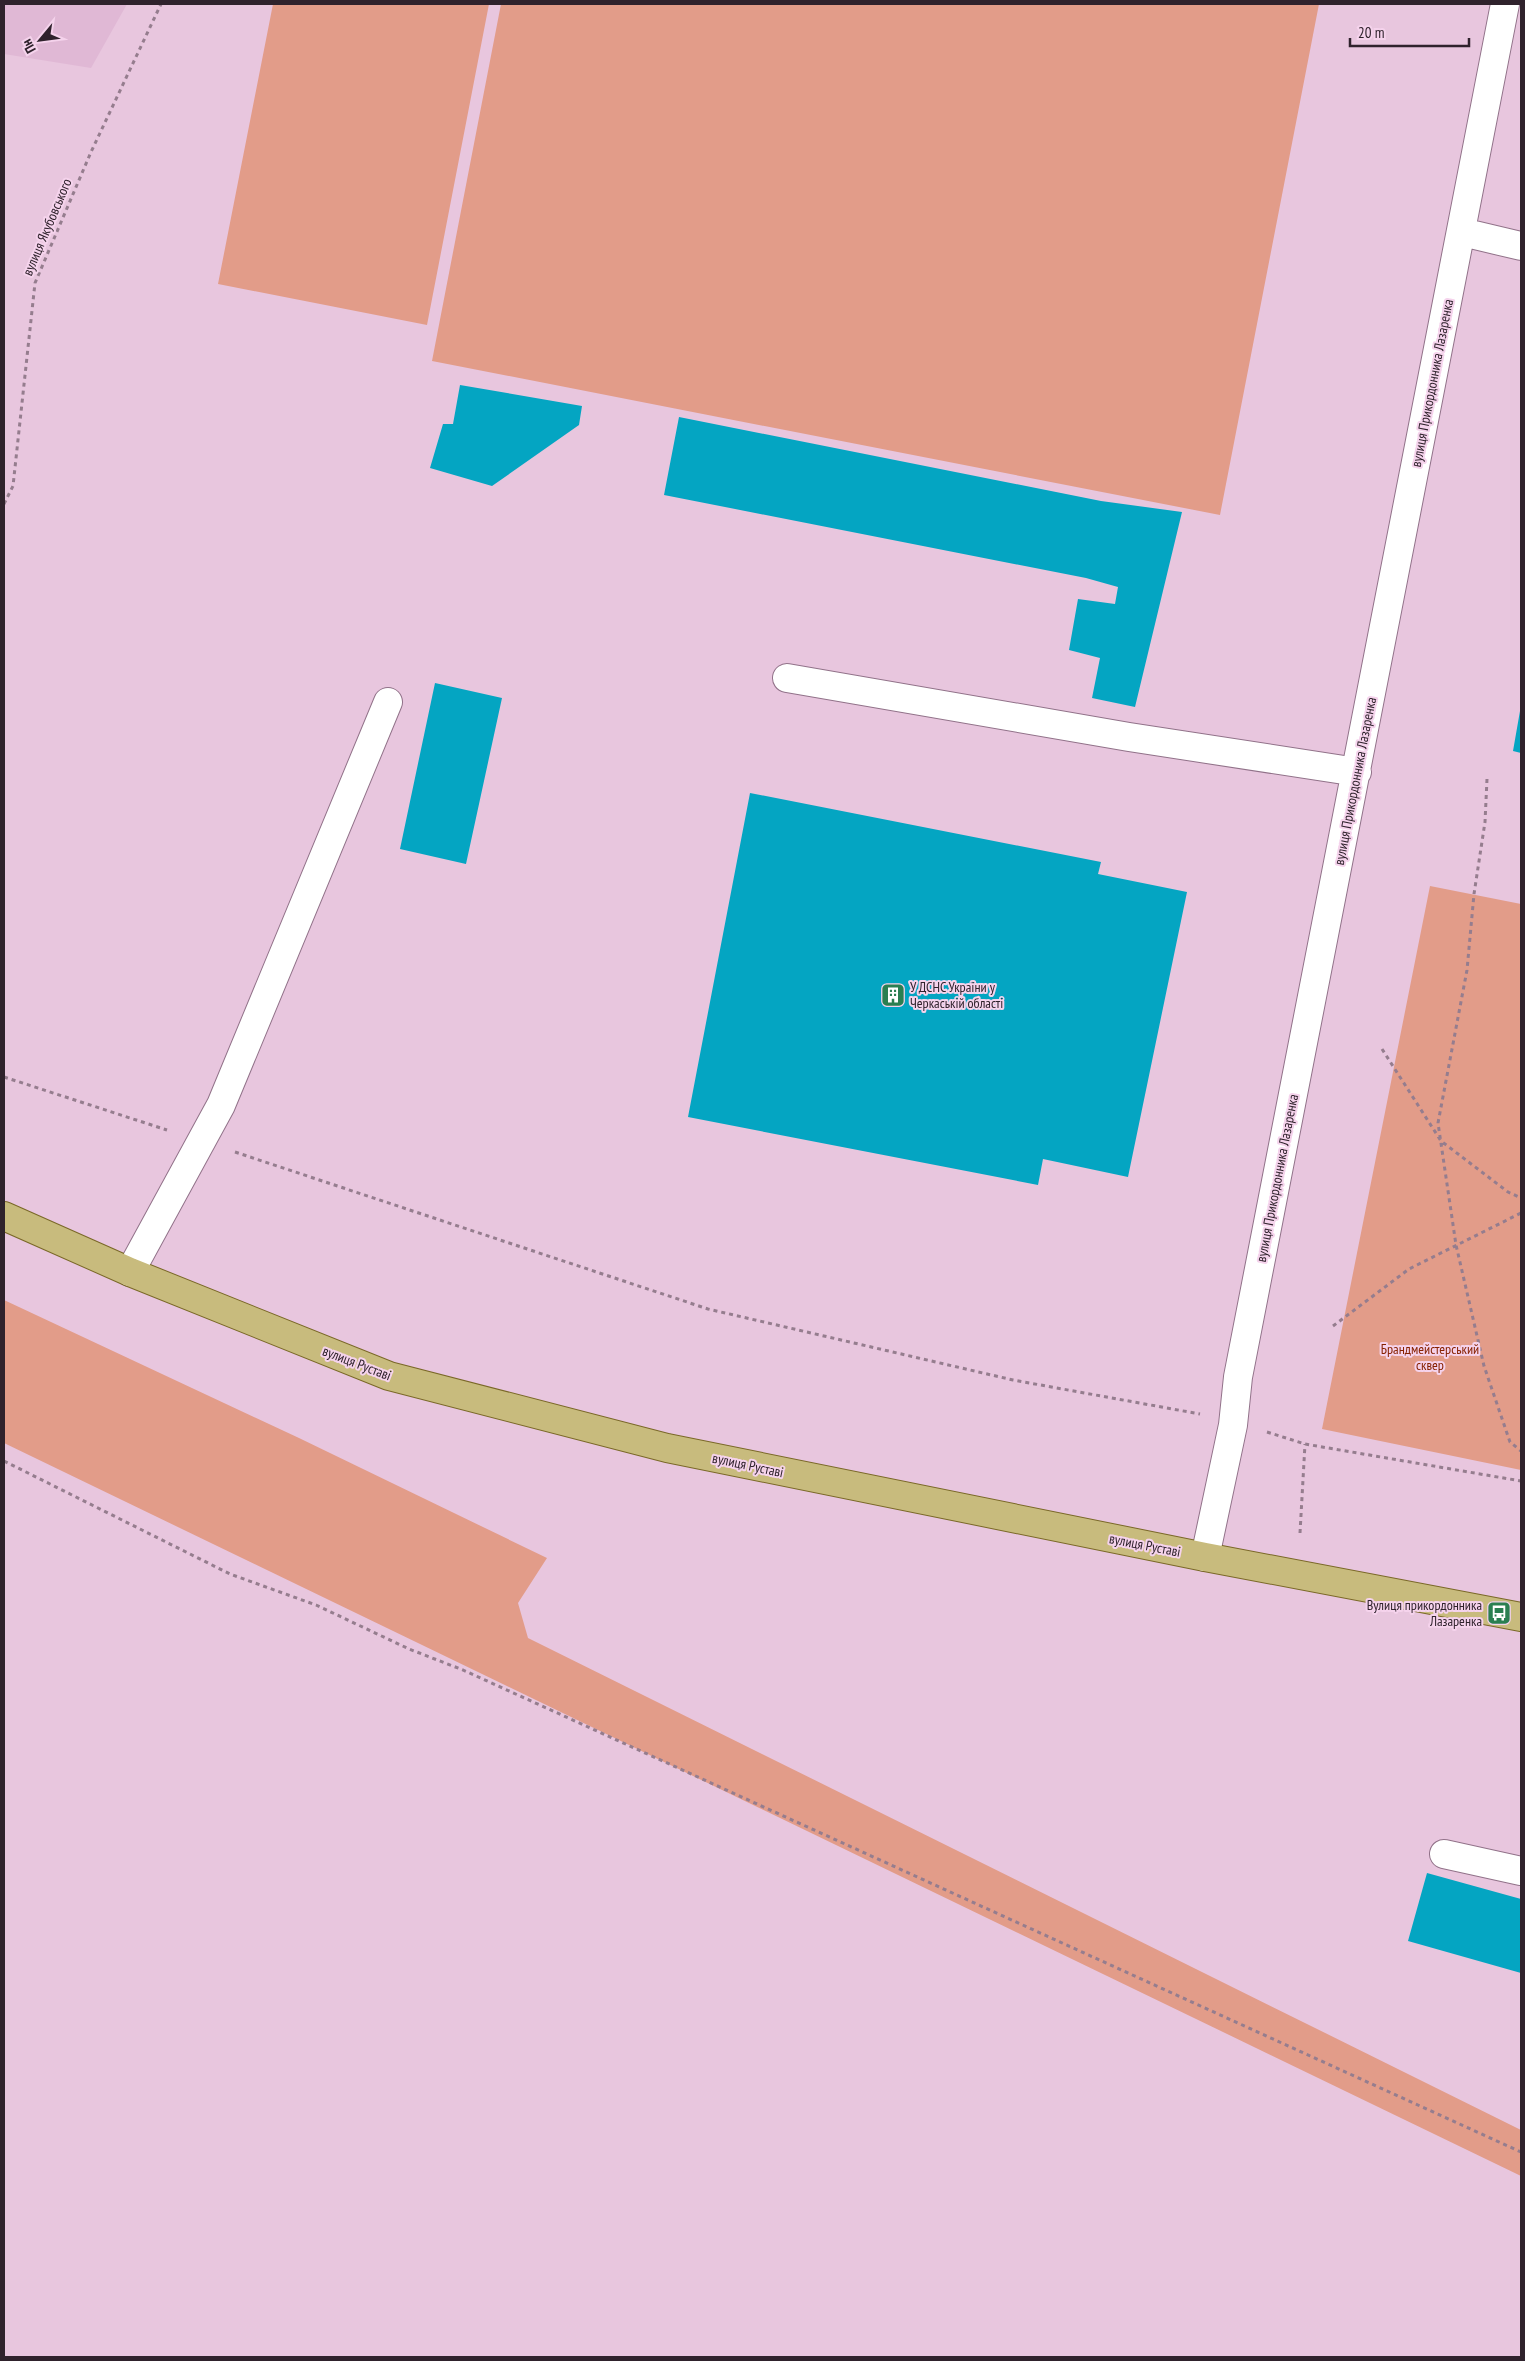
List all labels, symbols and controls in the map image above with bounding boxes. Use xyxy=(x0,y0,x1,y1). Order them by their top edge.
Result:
north arrow xyxy=(15,15,65,65)
scale bar xyxy=(1350,15,1469,47)
text: 20 m xyxy=(1358,23,1384,42)
text: Пн xyxy=(17,36,40,57)
street label: вулиця Якубовського xyxy=(18,176,76,278)
street label: вулиця Прикордонника Лазаренка xyxy=(1407,297,1457,469)
street label: вулиця Прикордонника Лазаренка xyxy=(1330,695,1380,867)
place label: У ДСНС України у Черкаській області xyxy=(910,978,1003,1012)
building icon: У ДСНС України у Черкаській області xyxy=(880,982,906,1008)
street label: вулиця Прикордонника Лазаренка xyxy=(1252,1092,1302,1264)
park label: Брандмейстерський сквер xyxy=(1381,1340,1479,1374)
street label: вулиця Руставі xyxy=(320,1342,394,1384)
street label: вулиця Руставі xyxy=(711,1449,785,1481)
street label: вулиця Руставі xyxy=(1108,1529,1182,1561)
place label: Вулиця прикордонника Лазаренка xyxy=(1367,1596,1482,1630)
bus stop icon: Вулиця прикордонника Лазаренка xyxy=(1486,1600,1512,1626)

